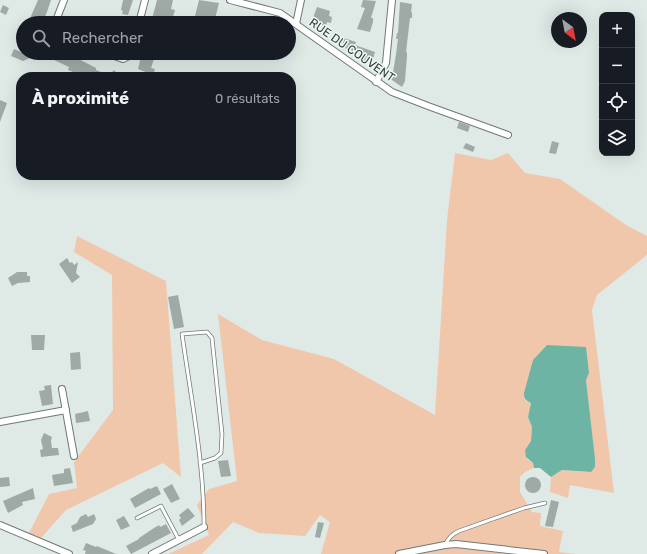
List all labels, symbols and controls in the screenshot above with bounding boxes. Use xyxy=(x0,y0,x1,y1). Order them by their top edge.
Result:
north arrow xyxy=(551,12,587,48)
map controls xyxy=(599,12,635,156)
button: + xyxy=(599,12,635,48)
street label: RUE DU COUVENT xyxy=(307,15,397,85)
search box xyxy=(16,16,296,60)
icon: search xyxy=(30,27,52,49)
text: Rechercher xyxy=(62,29,143,47)
button: − xyxy=(599,48,635,84)
button: locate xyxy=(599,84,635,120)
text: À proximité xyxy=(32,88,129,108)
text: 0 résultats xyxy=(215,91,280,106)
button: layers xyxy=(599,120,635,156)

